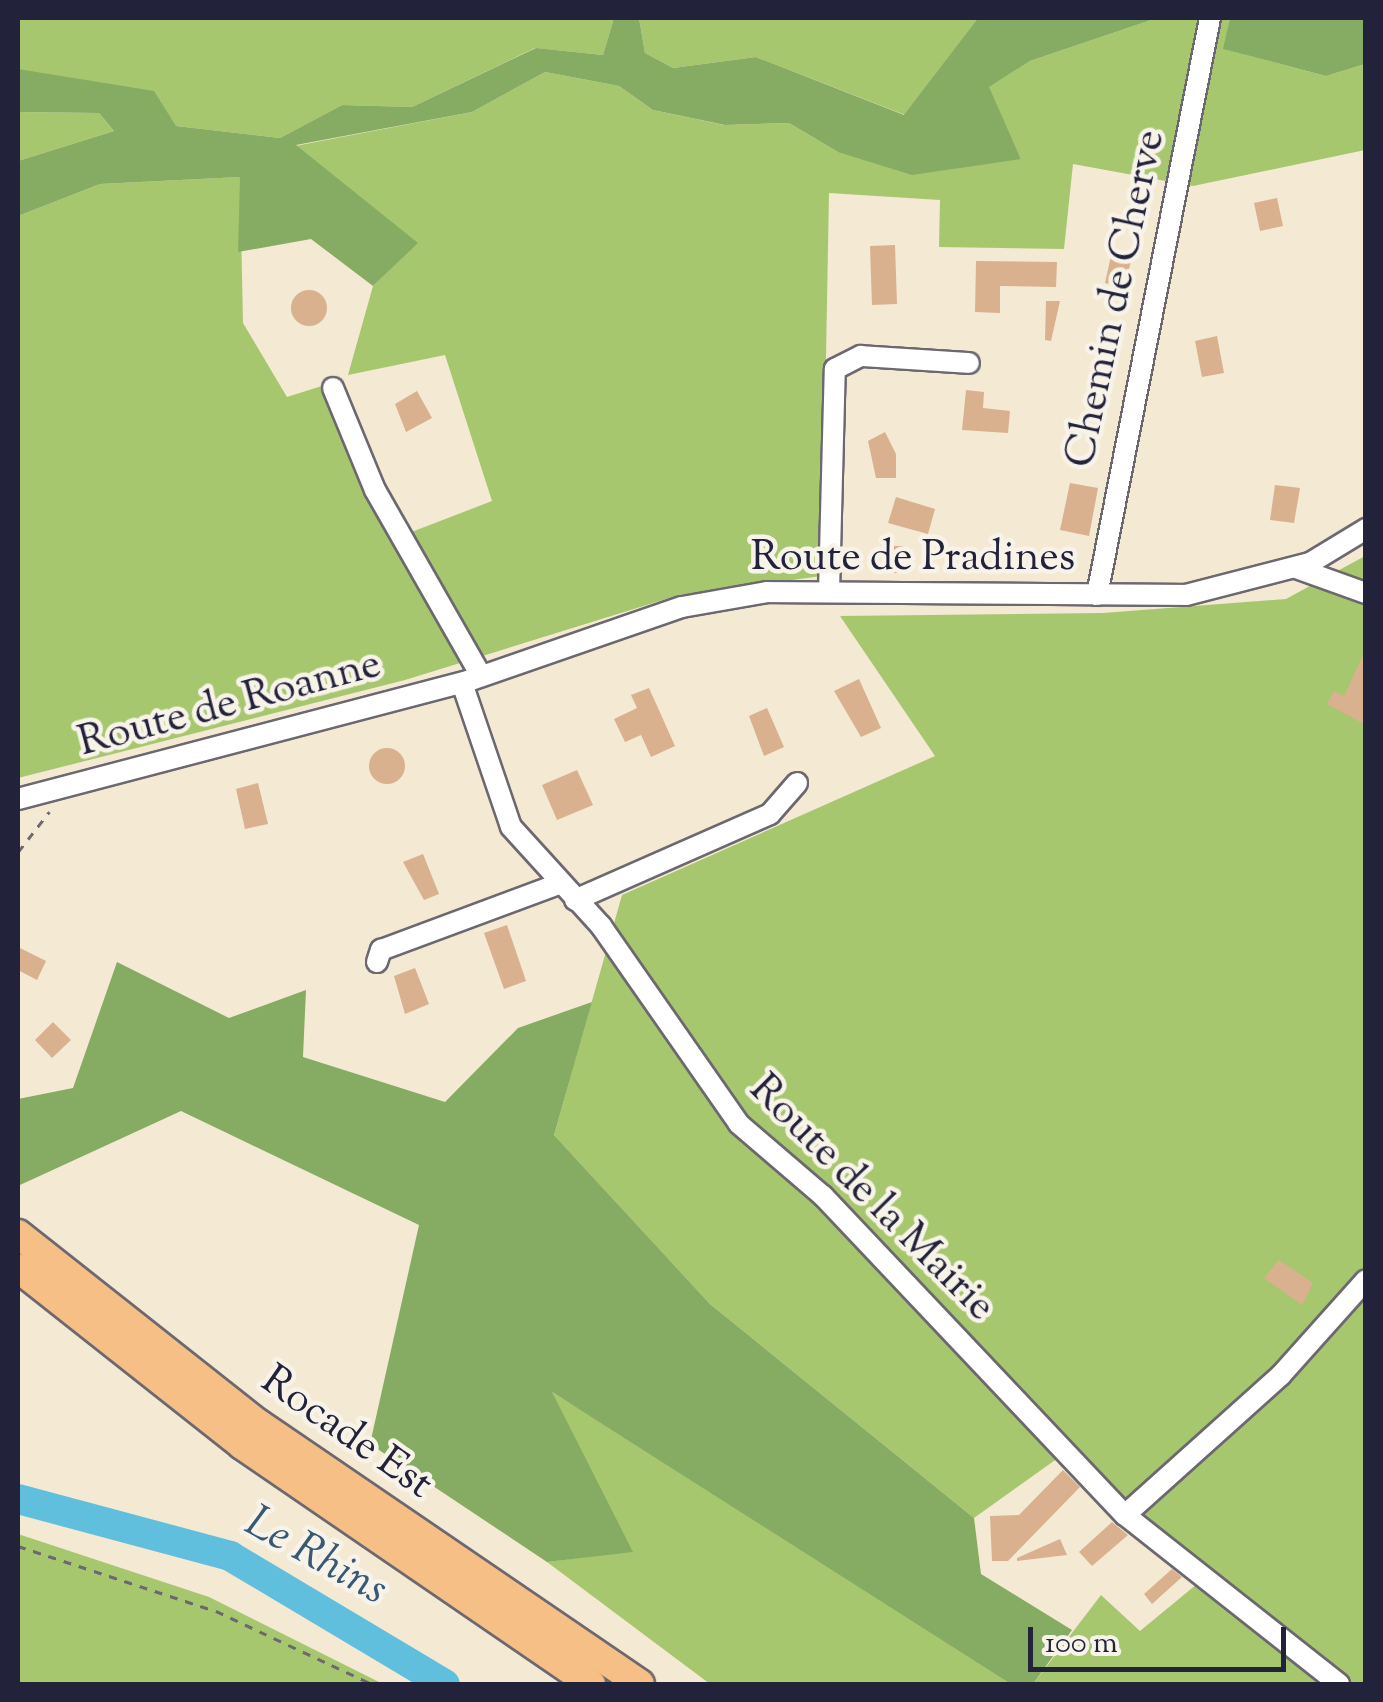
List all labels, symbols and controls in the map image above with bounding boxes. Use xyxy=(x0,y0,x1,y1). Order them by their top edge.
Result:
street label: Chemin de Cherve xyxy=(1057,126,1177,472)
street label: Route de Pradines xyxy=(751,534,1075,584)
street label: Route de Roanne xyxy=(73,640,387,770)
street label: Route de la Mairie xyxy=(737,1065,1005,1333)
street label: Rocade Est xyxy=(251,1357,441,1511)
water label: Le Rhins xyxy=(234,1497,396,1619)
scale bar xyxy=(1033,1607,1290,1669)
text: 100 m xyxy=(1045,1623,1118,1666)

